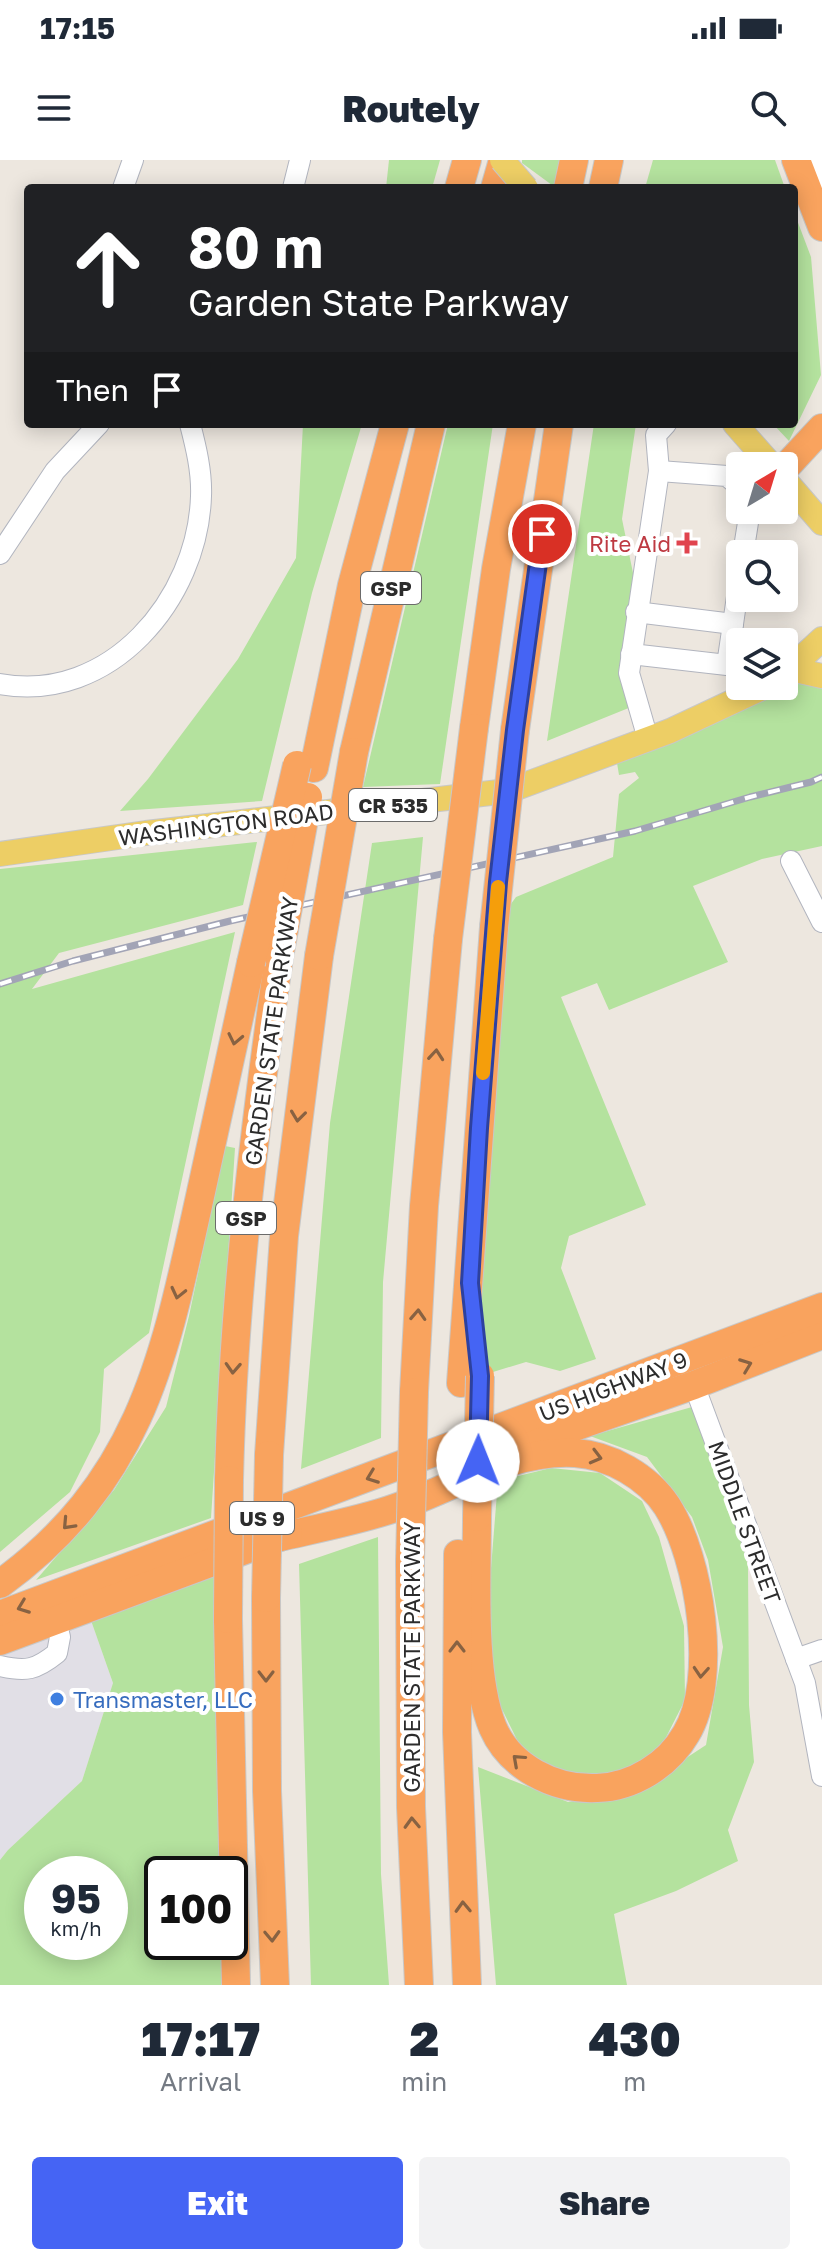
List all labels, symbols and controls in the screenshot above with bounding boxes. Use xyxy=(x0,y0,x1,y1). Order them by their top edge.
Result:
text: 17:15 xyxy=(40,10,115,46)
icon: menu xyxy=(32,86,76,130)
icon: search xyxy=(746,86,790,130)
text: Routely xyxy=(342,87,480,130)
text: 80 m xyxy=(188,213,323,280)
icon: ahead xyxy=(56,216,160,320)
text: Garden State Parkway xyxy=(188,281,569,324)
icon: arrive xyxy=(145,368,189,412)
text: Then xyxy=(56,372,129,408)
north arrow xyxy=(726,452,798,524)
map controls xyxy=(726,452,798,700)
pin xyxy=(508,500,576,568)
icon: arrive xyxy=(520,512,564,556)
place label: Rite Aid xyxy=(589,530,671,557)
marker: Rite Aid xyxy=(678,534,696,552)
button: search xyxy=(726,540,798,612)
road number: GSP xyxy=(361,572,421,604)
button: layers xyxy=(726,628,798,700)
road number: CR 535 xyxy=(349,789,437,821)
street label: WASHINGTON ROAD xyxy=(117,797,335,851)
street label: GARDEN STATE PARKWAY xyxy=(239,895,303,1167)
one-way arrow xyxy=(227,1032,244,1045)
one-way arrow xyxy=(427,1048,444,1061)
one-way arrow xyxy=(290,1109,307,1123)
road number: GSP xyxy=(216,1202,276,1234)
one-way arrow xyxy=(170,1285,187,1299)
one-way arrow xyxy=(410,1308,427,1320)
street label: US HIGHWAY 9 xyxy=(535,1345,691,1427)
one-way arrow xyxy=(739,1358,753,1374)
one-way arrow xyxy=(225,1362,242,1375)
position arrow xyxy=(436,1419,520,1503)
street label: MIDDLE STREET xyxy=(703,1437,787,1607)
one-way arrow xyxy=(588,1448,602,1465)
one-way arrow xyxy=(366,1467,380,1484)
road number: US 9 xyxy=(230,1502,294,1534)
one-way arrow xyxy=(63,1515,77,1530)
street label: GARDEN STATE PARKWAY xyxy=(398,1521,425,1793)
one-way arrow xyxy=(17,1597,31,1614)
one-way arrow xyxy=(448,1640,466,1653)
one-way arrow xyxy=(693,1666,710,1679)
one-way arrow xyxy=(257,1670,275,1683)
place label: Transmaster, LLC xyxy=(73,1686,253,1713)
marker: Transmaster, LLC xyxy=(48,1690,66,1708)
one-way arrow xyxy=(513,1755,528,1770)
one-way arrow xyxy=(403,1816,420,1829)
speed limit sign: 100 xyxy=(144,1856,248,1960)
text: 95 xyxy=(51,1874,101,1922)
one-way arrow xyxy=(455,1900,472,1913)
text: km/h xyxy=(51,1916,101,1940)
one-way arrow xyxy=(264,1930,281,1943)
text: 17:17 xyxy=(141,2009,260,2067)
text: 2 xyxy=(409,2009,439,2067)
text: 430 xyxy=(588,2009,681,2067)
text: Arrival xyxy=(160,2066,241,2097)
text: min xyxy=(401,2066,447,2097)
text: m xyxy=(623,2066,646,2097)
button: Exit xyxy=(32,2157,403,2249)
button: Share xyxy=(419,2157,790,2249)

